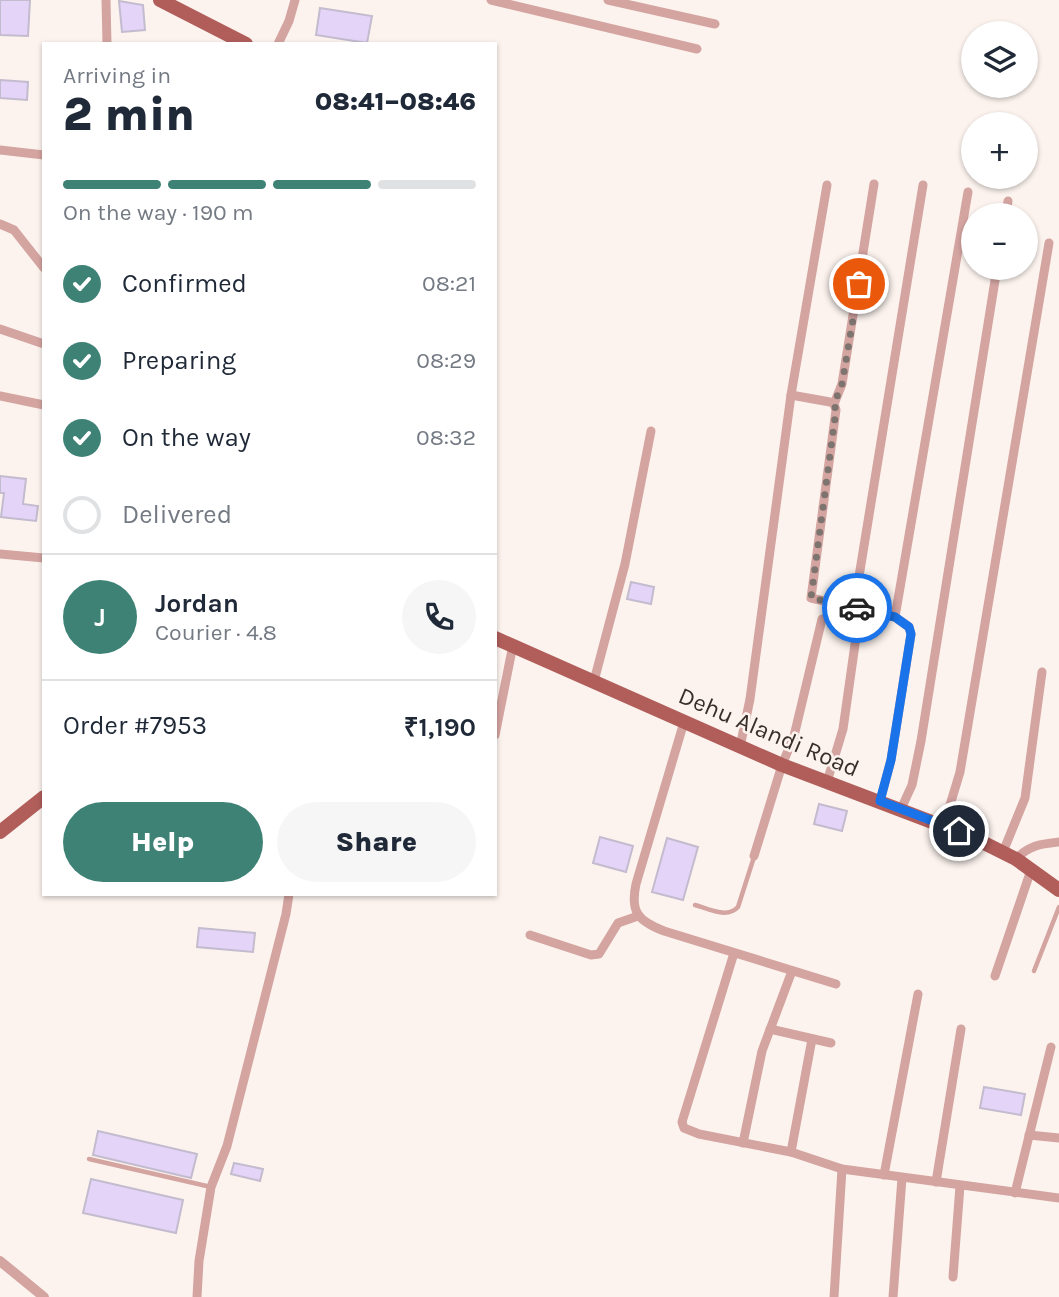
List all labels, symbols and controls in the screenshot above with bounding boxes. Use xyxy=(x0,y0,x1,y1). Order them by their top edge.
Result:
map controls xyxy=(961,21,1038,280)
button: layers xyxy=(961,21,1038,98)
text: Arriving in xyxy=(63,62,171,89)
text: 08:41–08:46 xyxy=(315,86,476,117)
text: 2 min xyxy=(63,88,195,142)
button: + xyxy=(961,112,1038,189)
text: On the way · 190 m xyxy=(63,199,254,226)
button: − xyxy=(961,203,1038,280)
pin xyxy=(829,254,889,314)
icon: check xyxy=(63,265,101,303)
icon: bag xyxy=(840,265,878,303)
text: Confirmed xyxy=(122,268,247,299)
text: 08:21 xyxy=(422,270,476,297)
icon: check xyxy=(63,342,101,380)
text: Preparing xyxy=(122,345,236,376)
text: 08:29 xyxy=(416,347,476,374)
icon: check xyxy=(63,419,101,457)
text: On the way xyxy=(122,422,251,453)
text: 08:32 xyxy=(416,424,476,451)
text: Delivered xyxy=(122,499,232,530)
courier xyxy=(822,573,892,643)
button: phone xyxy=(402,580,476,654)
text: Jordan xyxy=(155,588,239,619)
icon: car xyxy=(838,589,876,627)
text: J xyxy=(94,602,106,633)
text: Courier · 4.8 xyxy=(155,619,277,646)
street label: Dehu Alandi Road xyxy=(675,681,863,783)
text: Order #7953 xyxy=(63,710,207,741)
text: ₹1,190 xyxy=(404,712,476,743)
pin xyxy=(929,801,989,861)
button: Help xyxy=(63,802,263,882)
button: Share xyxy=(277,802,476,882)
icon: home xyxy=(940,812,978,850)

